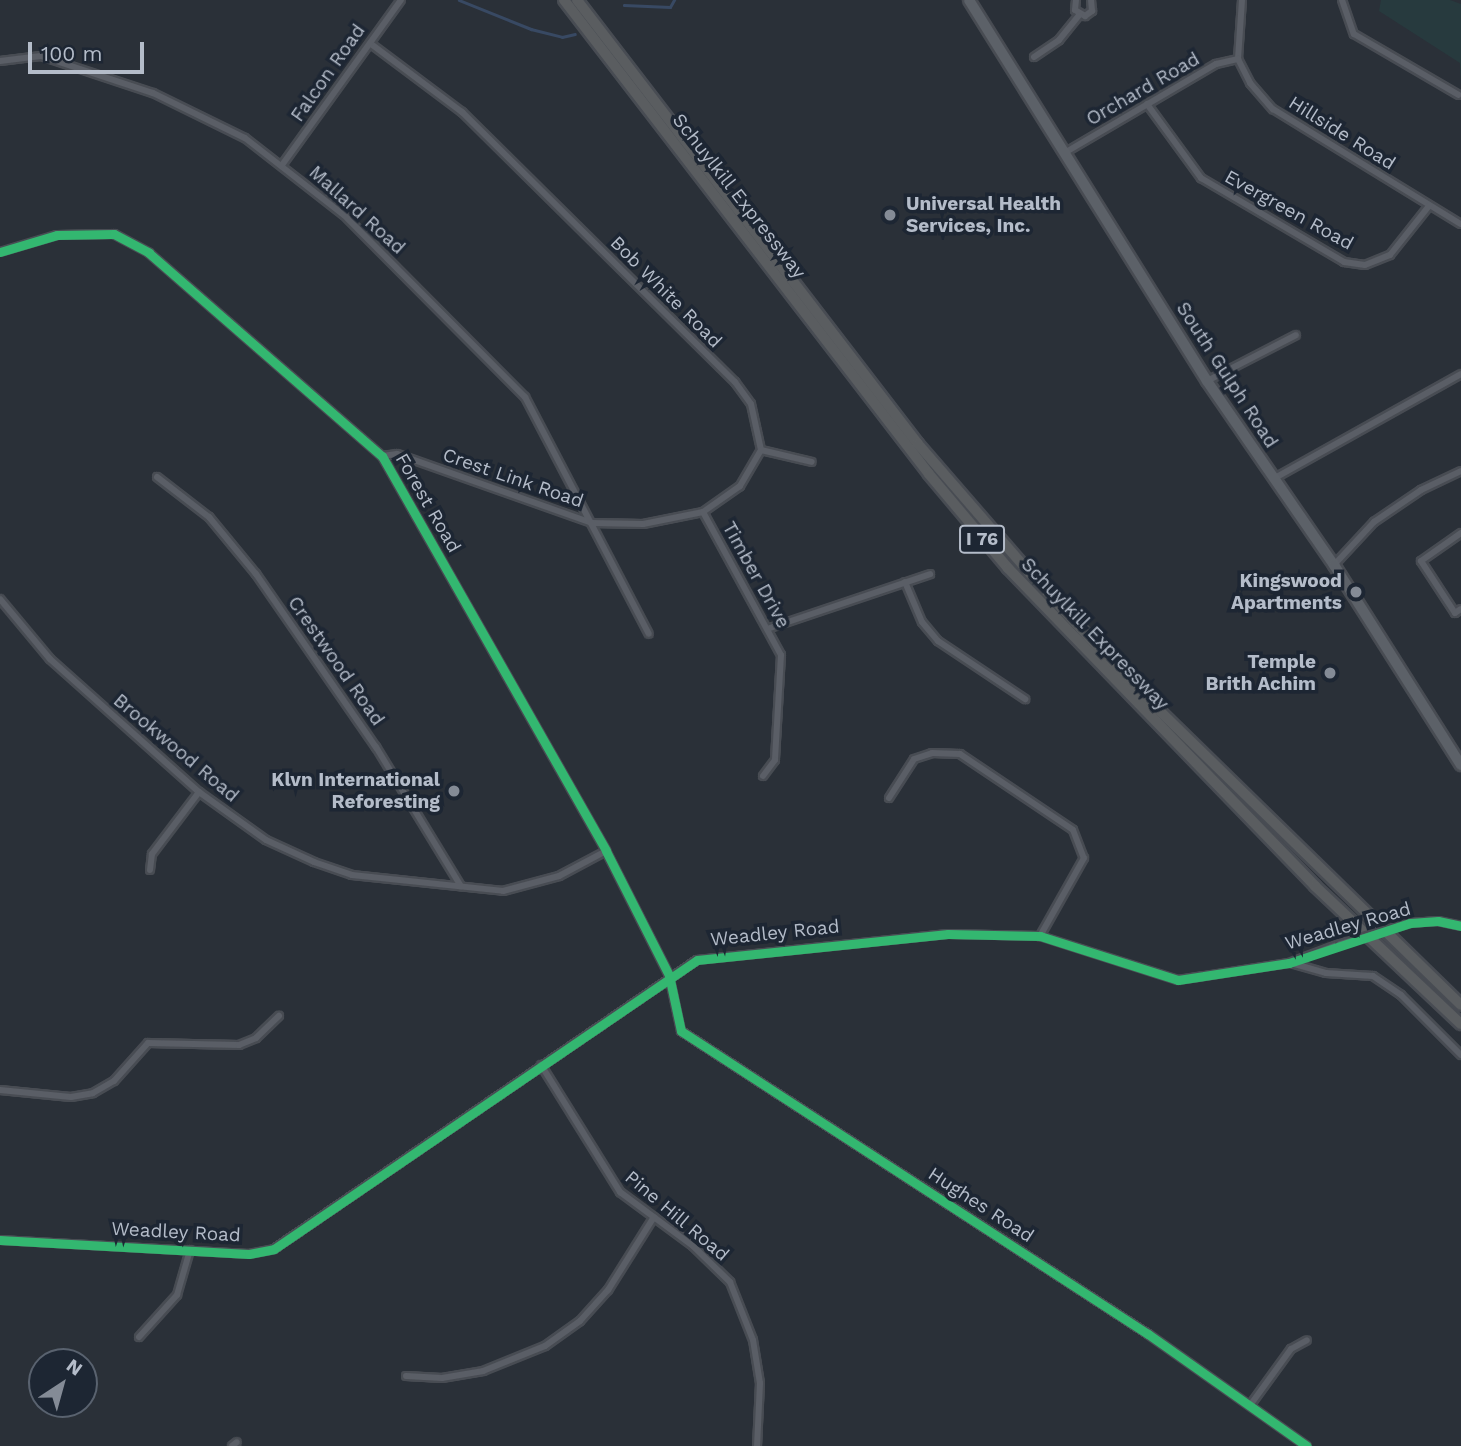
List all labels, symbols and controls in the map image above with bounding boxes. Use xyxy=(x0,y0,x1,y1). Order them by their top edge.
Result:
street label: Falcon Road xyxy=(286,20,370,126)
scale bar xyxy=(32,28,147,72)
text: 100 m xyxy=(41,41,103,66)
street label: Orchard Road xyxy=(1082,47,1204,131)
street label: Hillside Road xyxy=(1284,91,1400,175)
street label: Schuylkill Expressway xyxy=(667,109,811,283)
street label: Mallard Road xyxy=(304,161,410,259)
street label: Evergreen Road xyxy=(1221,165,1357,255)
place label: Universal Health Services, Inc. xyxy=(906,193,1061,237)
marker: Universal Health Services, Inc. xyxy=(880,205,900,225)
street label: Bob White Road xyxy=(605,231,727,353)
street label: South Gulph Road xyxy=(1171,298,1283,452)
street label: Crest Link Road xyxy=(439,443,587,513)
street label: Forest Road xyxy=(390,449,466,557)
street label: Timber Drive xyxy=(717,518,795,632)
road number: I 76 xyxy=(958,524,1006,554)
street label: Schuylkill Expressway xyxy=(1016,553,1174,715)
place label: Kingswood Apartments xyxy=(1231,570,1342,614)
marker: Kingswood Apartments xyxy=(1348,584,1364,600)
street label: Crestwood Road xyxy=(283,592,389,730)
place label: Temple Brith Achim xyxy=(1205,651,1316,695)
marker: Temple Brith Achim xyxy=(1322,665,1338,681)
street label: Brookwood Road xyxy=(109,689,243,807)
place label: Klvn International Reforesting xyxy=(271,769,440,813)
marker: Klvn International Reforesting xyxy=(446,783,462,799)
street label: Weadley Road xyxy=(1282,897,1414,955)
street label: Weadley Road xyxy=(709,915,841,951)
street label: Hughes Road xyxy=(924,1162,1038,1248)
street label: Pine Hill Road xyxy=(620,1166,734,1266)
street label: Weadley Road xyxy=(110,1217,242,1247)
north arrow xyxy=(28,1348,98,1418)
text: N xyxy=(62,1354,87,1381)

